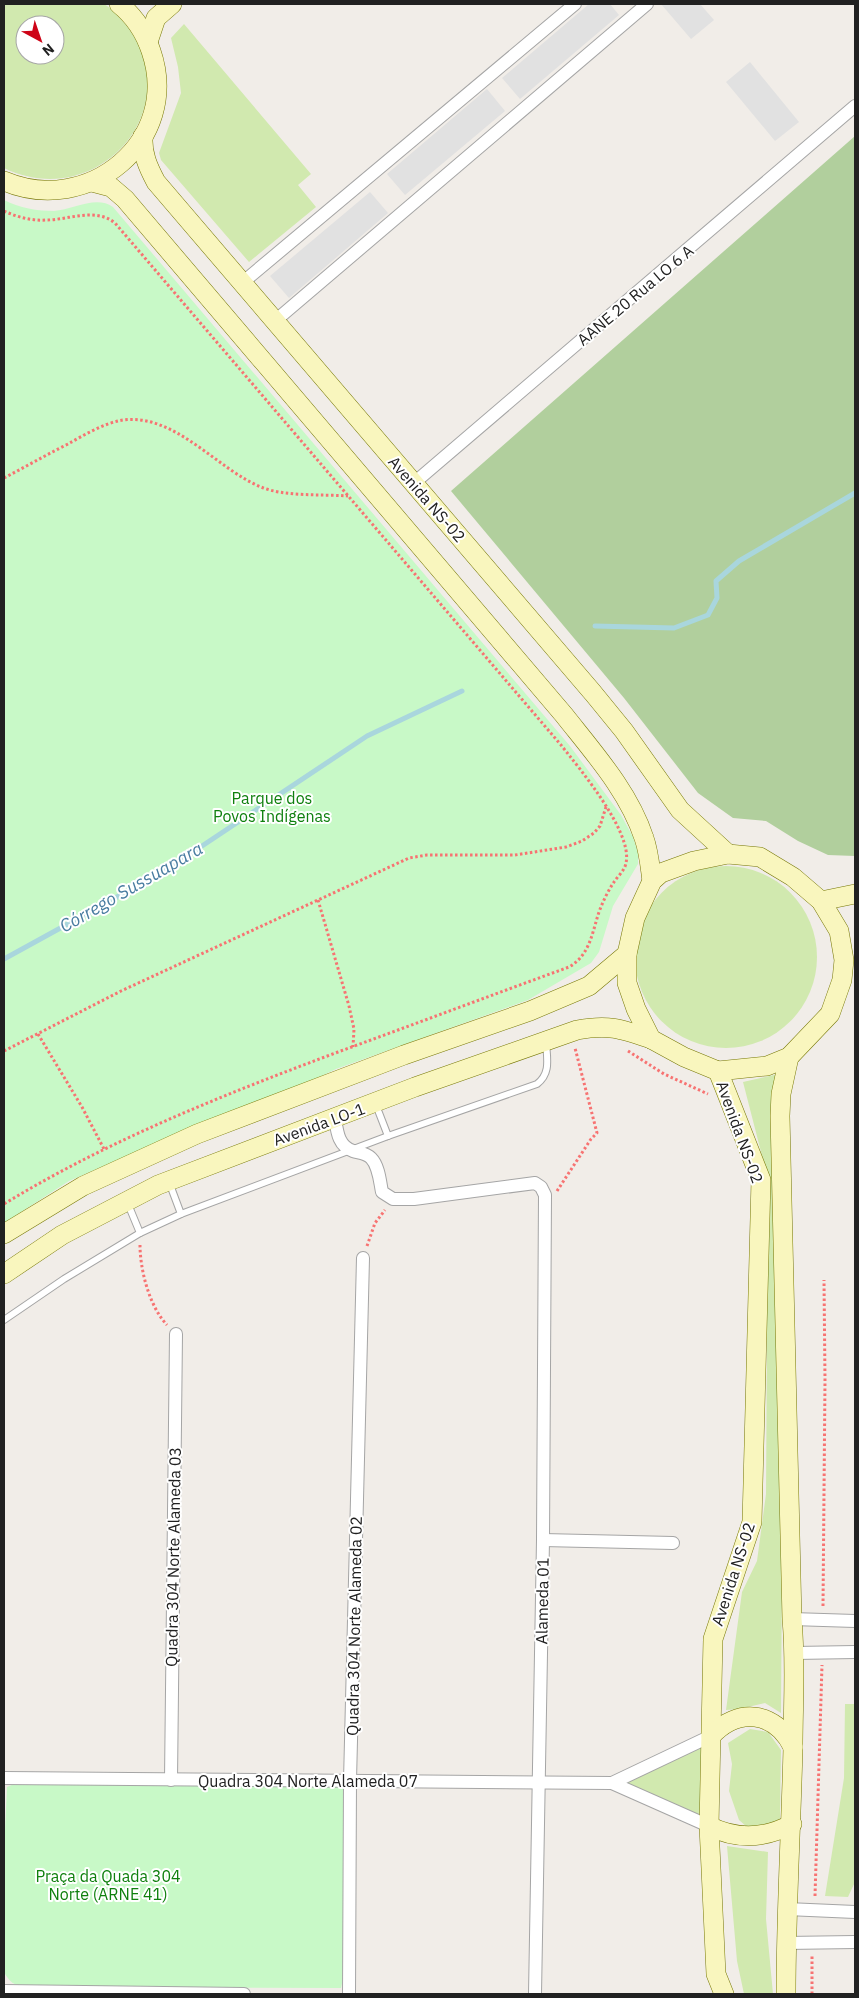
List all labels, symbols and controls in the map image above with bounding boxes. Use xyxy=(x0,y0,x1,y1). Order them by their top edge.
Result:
north arrow xyxy=(15,15,65,65)
text: N xyxy=(39,40,58,60)
street label: AANE 20 Rua LO 6 A xyxy=(573,240,697,350)
street label: Avenida NS-02 xyxy=(384,452,470,546)
park label: Parque dos Povos Indígenas xyxy=(213,788,331,826)
water label: Córrego Sussuapara xyxy=(55,837,207,937)
street label: Avenida NS-02 xyxy=(712,1078,768,1186)
street label: Avenida LO-1 xyxy=(270,1098,368,1150)
street label: Quadra 304 Norte Alameda 03 xyxy=(161,1447,185,1667)
street label: Quadra 304 Norte Alameda 02 xyxy=(342,1516,366,1736)
street label: Avenida NS-02 xyxy=(707,1520,759,1628)
street label: Alameda 01 xyxy=(531,1557,553,1645)
street label: Quadra 304 Norte Alameda 07 xyxy=(198,1771,418,1791)
park label: Praça da Quada 304 Norte (ARNE 41) xyxy=(35,1866,181,1904)

